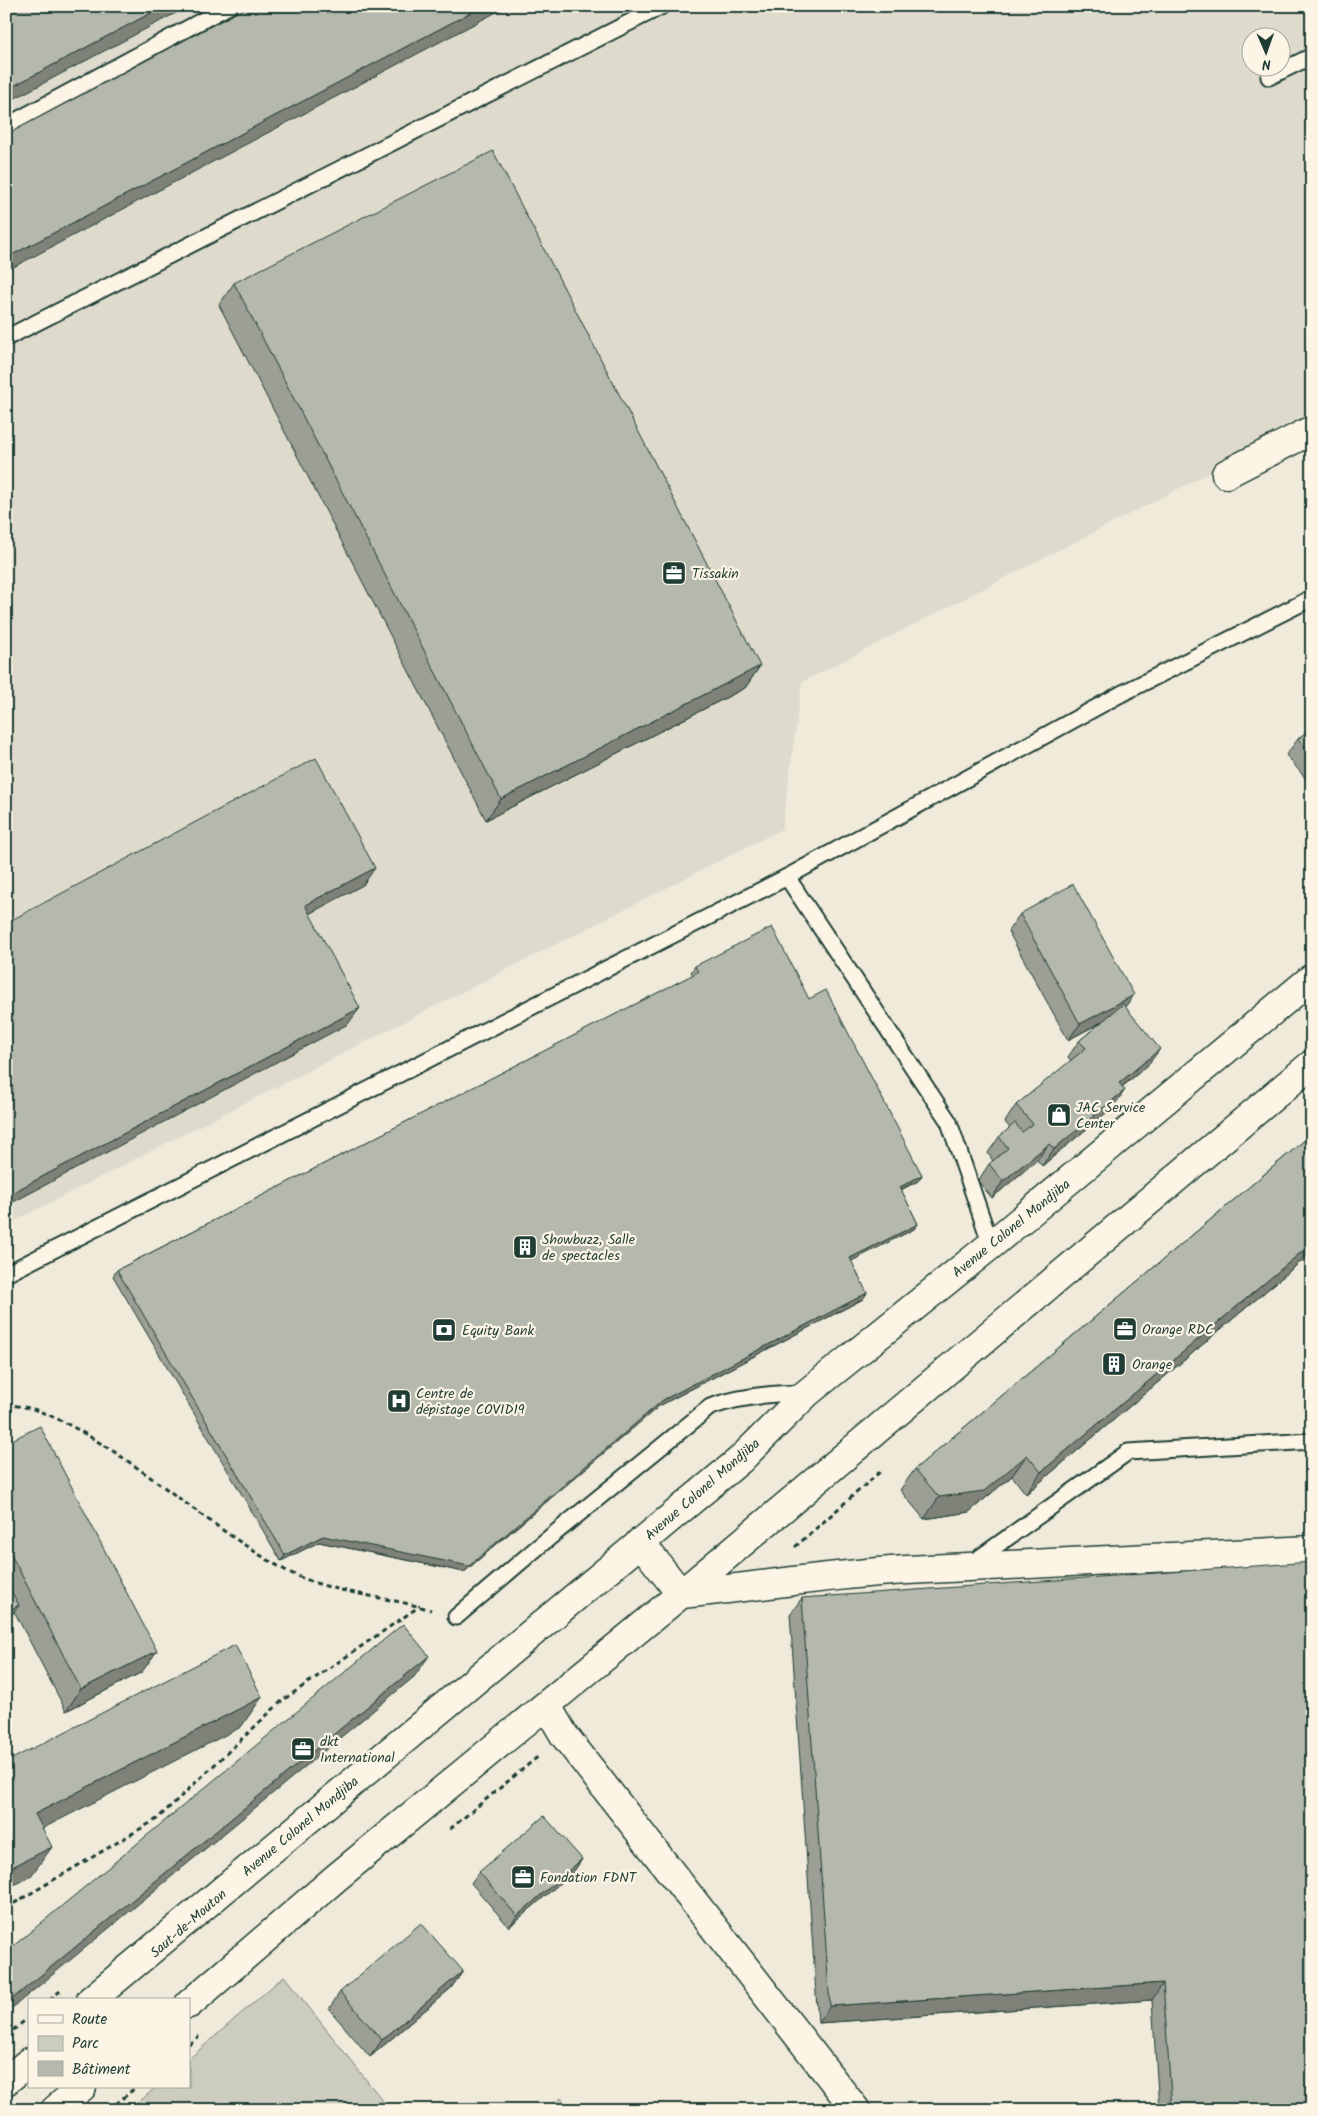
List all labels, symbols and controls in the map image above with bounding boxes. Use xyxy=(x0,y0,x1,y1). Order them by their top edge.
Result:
north arrow xyxy=(1240,28,1290,78)
text: N xyxy=(1261,53,1271,75)
office icon: Tissakin xyxy=(661,560,687,586)
place label: Tissakin xyxy=(692,563,739,585)
place label: JAC Service Center xyxy=(1076,1097,1146,1135)
shop icon: JAC Service Center xyxy=(1046,1102,1072,1128)
street label: Avenue Colonel Mondjiba xyxy=(948,1174,1076,1284)
place label: Showbuzz, Salle de spectacles xyxy=(542,1229,636,1267)
building icon: Showbuzz, Salle de spectacles xyxy=(512,1234,538,1260)
office icon: Orange RDC xyxy=(1112,1316,1138,1342)
bank icon: Equity Bank xyxy=(431,1317,457,1343)
place label: Orange RDC xyxy=(1142,1319,1213,1341)
place label: Equity Bank xyxy=(462,1320,534,1342)
building icon: Orange xyxy=(1101,1351,1127,1377)
place label: Orange xyxy=(1132,1354,1173,1376)
place label: Centre de dépistage COVID19 xyxy=(416,1383,525,1421)
hospital icon: Centre de dépistage COVID19 xyxy=(386,1388,412,1414)
street label: Avenue Colonel Mondjiba xyxy=(640,1433,765,1546)
place label: dkt International xyxy=(320,1731,395,1769)
office icon: dkt International xyxy=(290,1736,316,1762)
street label: Avenue Colonel Mondjiba xyxy=(237,1771,364,1882)
office icon: Fondation FDNT xyxy=(510,1864,536,1890)
place label: Fondation FDNT xyxy=(540,1867,638,1889)
street label: Saut-de-Mouton xyxy=(145,1884,232,1963)
legend xyxy=(28,1998,190,2088)
text: Route xyxy=(72,2008,108,2032)
text: Parc xyxy=(72,2032,99,2056)
text: Bâtiment xyxy=(72,2058,131,2082)

